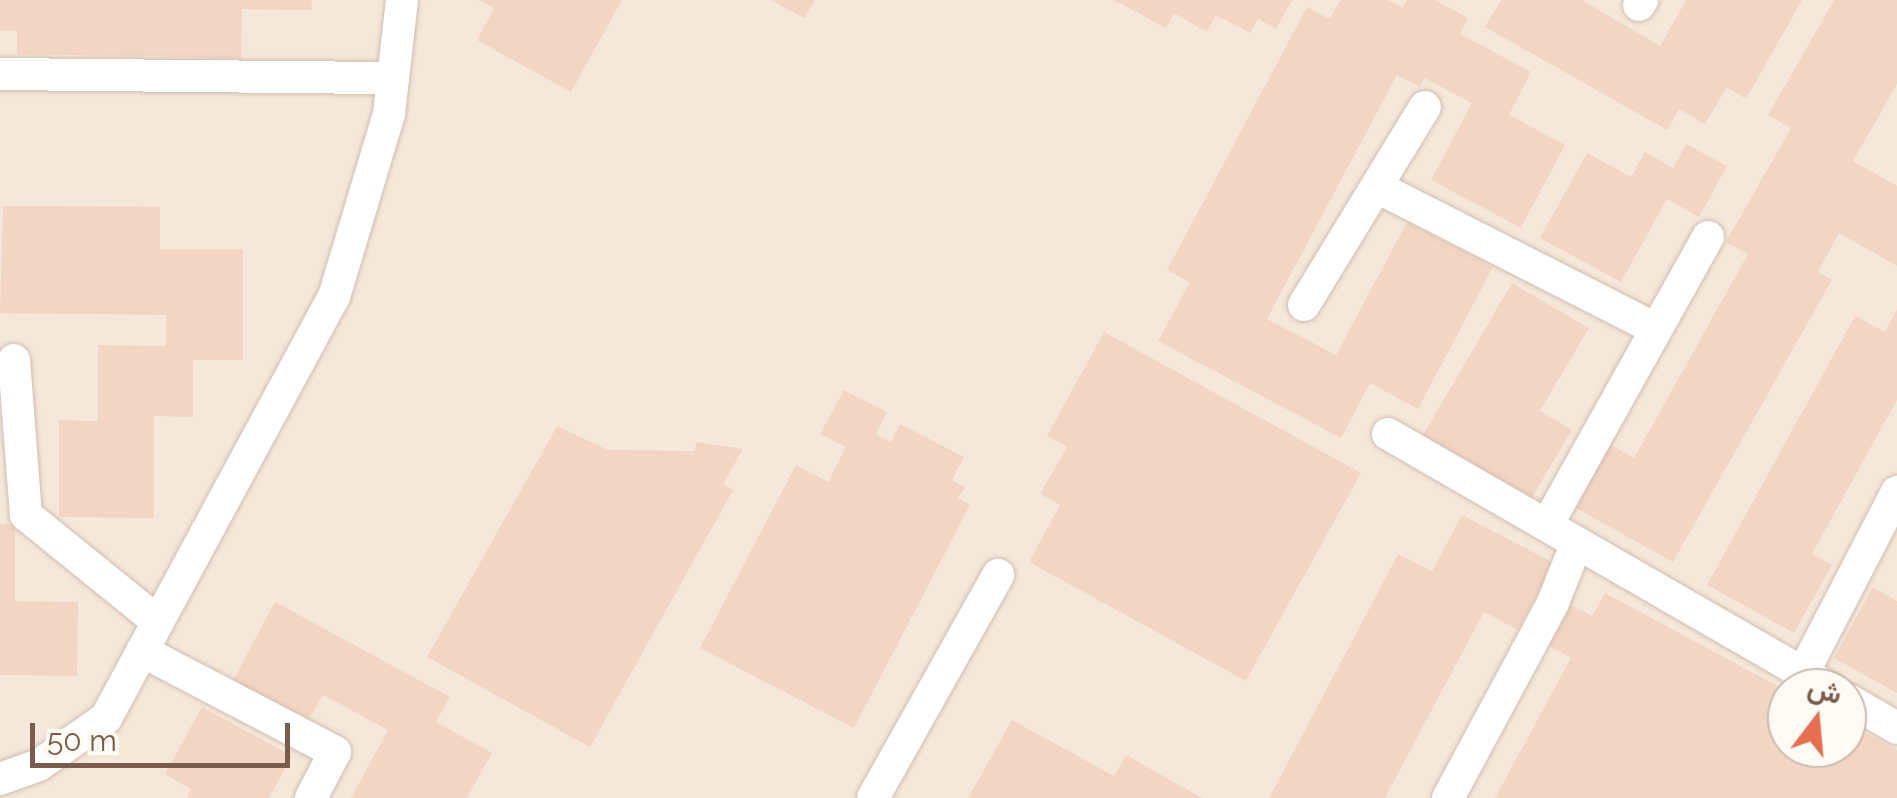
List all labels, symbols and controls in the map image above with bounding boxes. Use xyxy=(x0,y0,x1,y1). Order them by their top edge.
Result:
north arrow xyxy=(1767,668,1867,768)
text: ش xyxy=(1804,670,1846,711)
scale bar xyxy=(35,703,295,765)
text: 50 m xyxy=(47,723,117,758)

